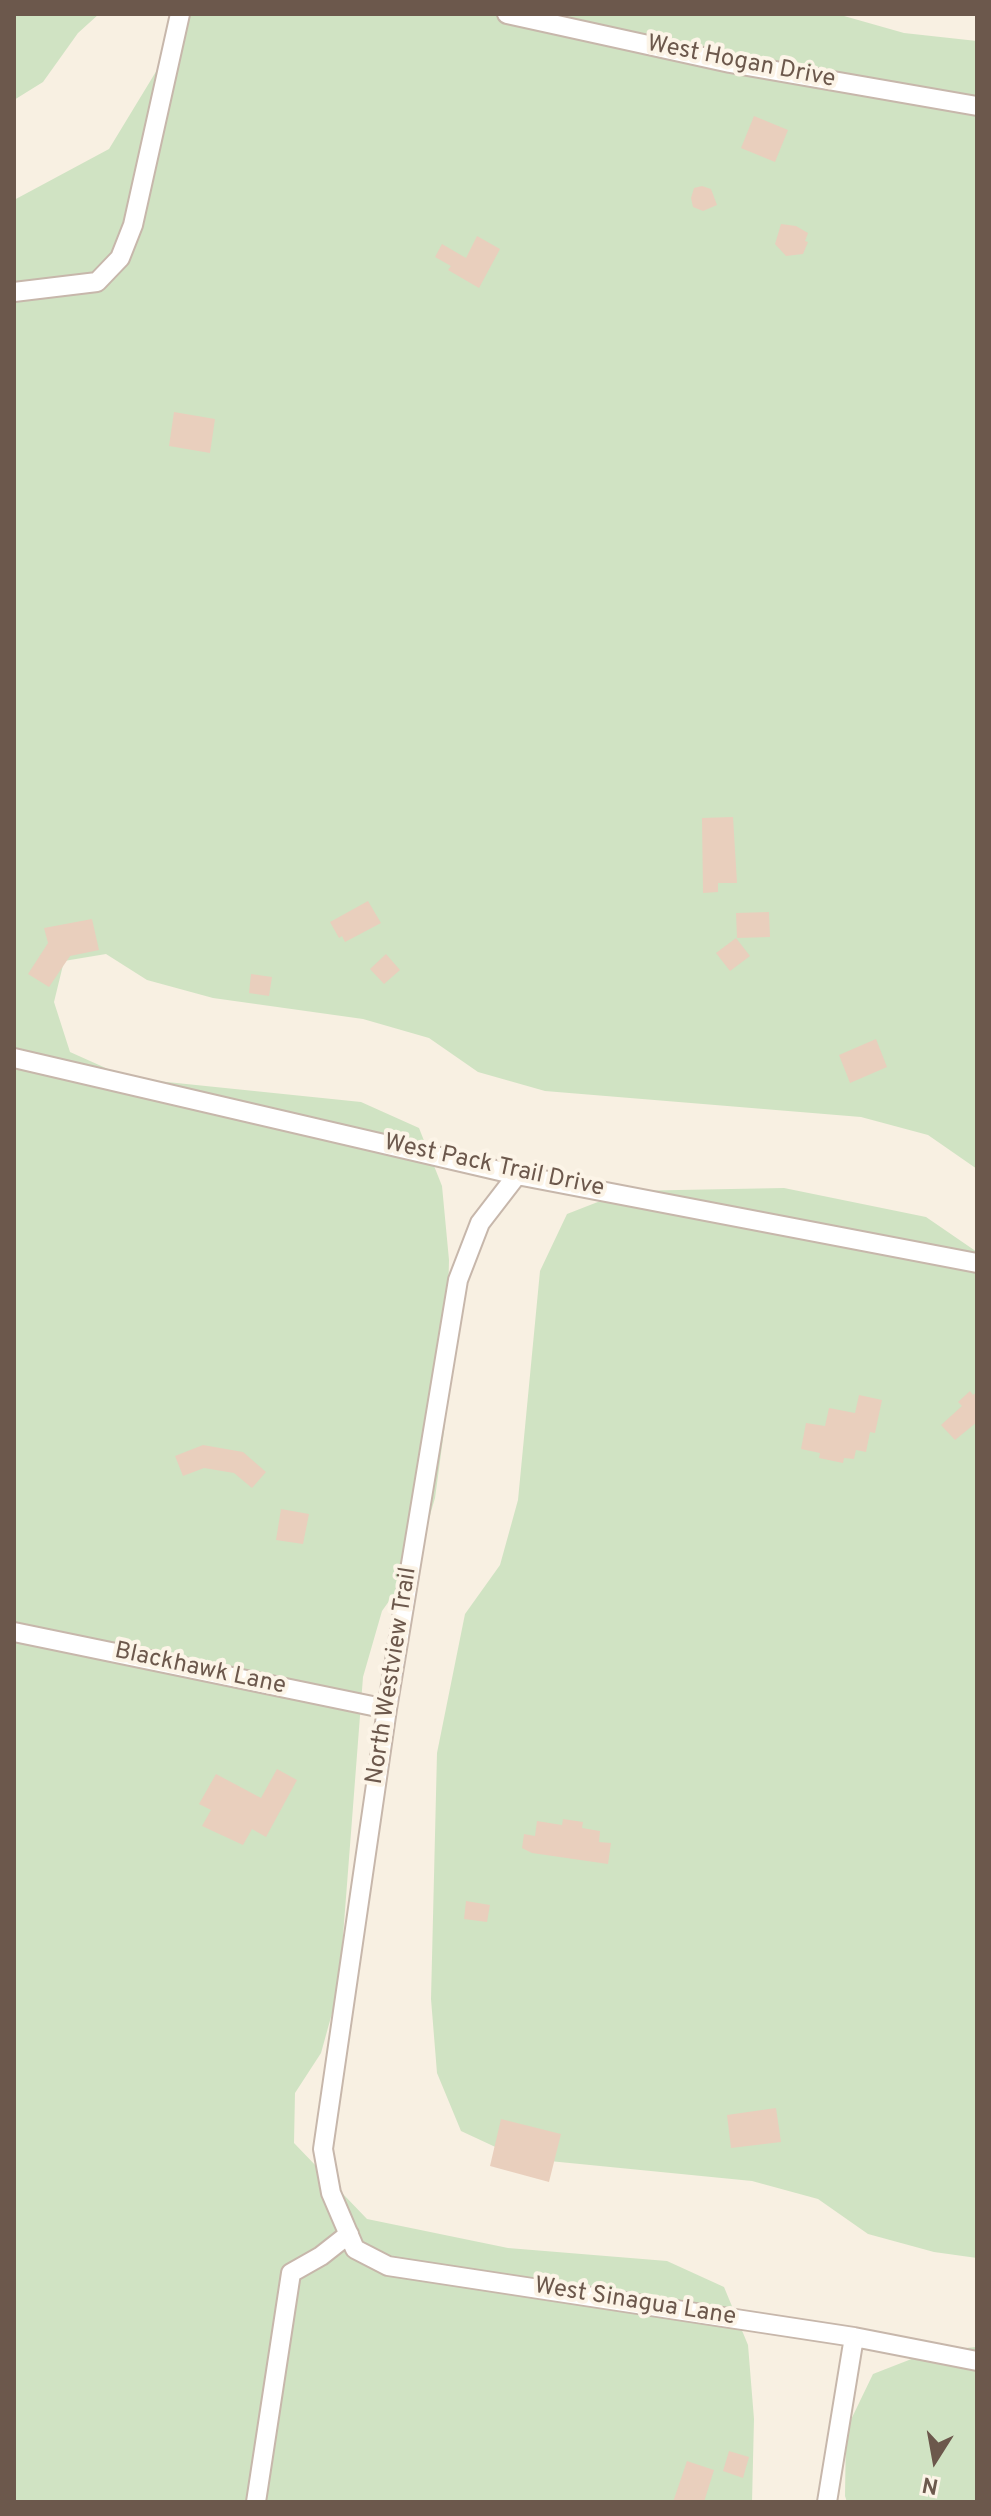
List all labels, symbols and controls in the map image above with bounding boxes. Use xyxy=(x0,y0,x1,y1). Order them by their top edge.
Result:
street label: West Hogan Drive xyxy=(644,31,838,95)
street label: West Pack Trail Drive xyxy=(381,1130,607,1204)
street label: North Westview Trail xyxy=(362,1565,424,1787)
street label: Blackhawk Lane xyxy=(112,1638,288,1702)
street label: West Sinagua Lane xyxy=(532,2273,738,2333)
north arrow xyxy=(895,2420,975,2500)
text: N xyxy=(920,2469,941,2499)

